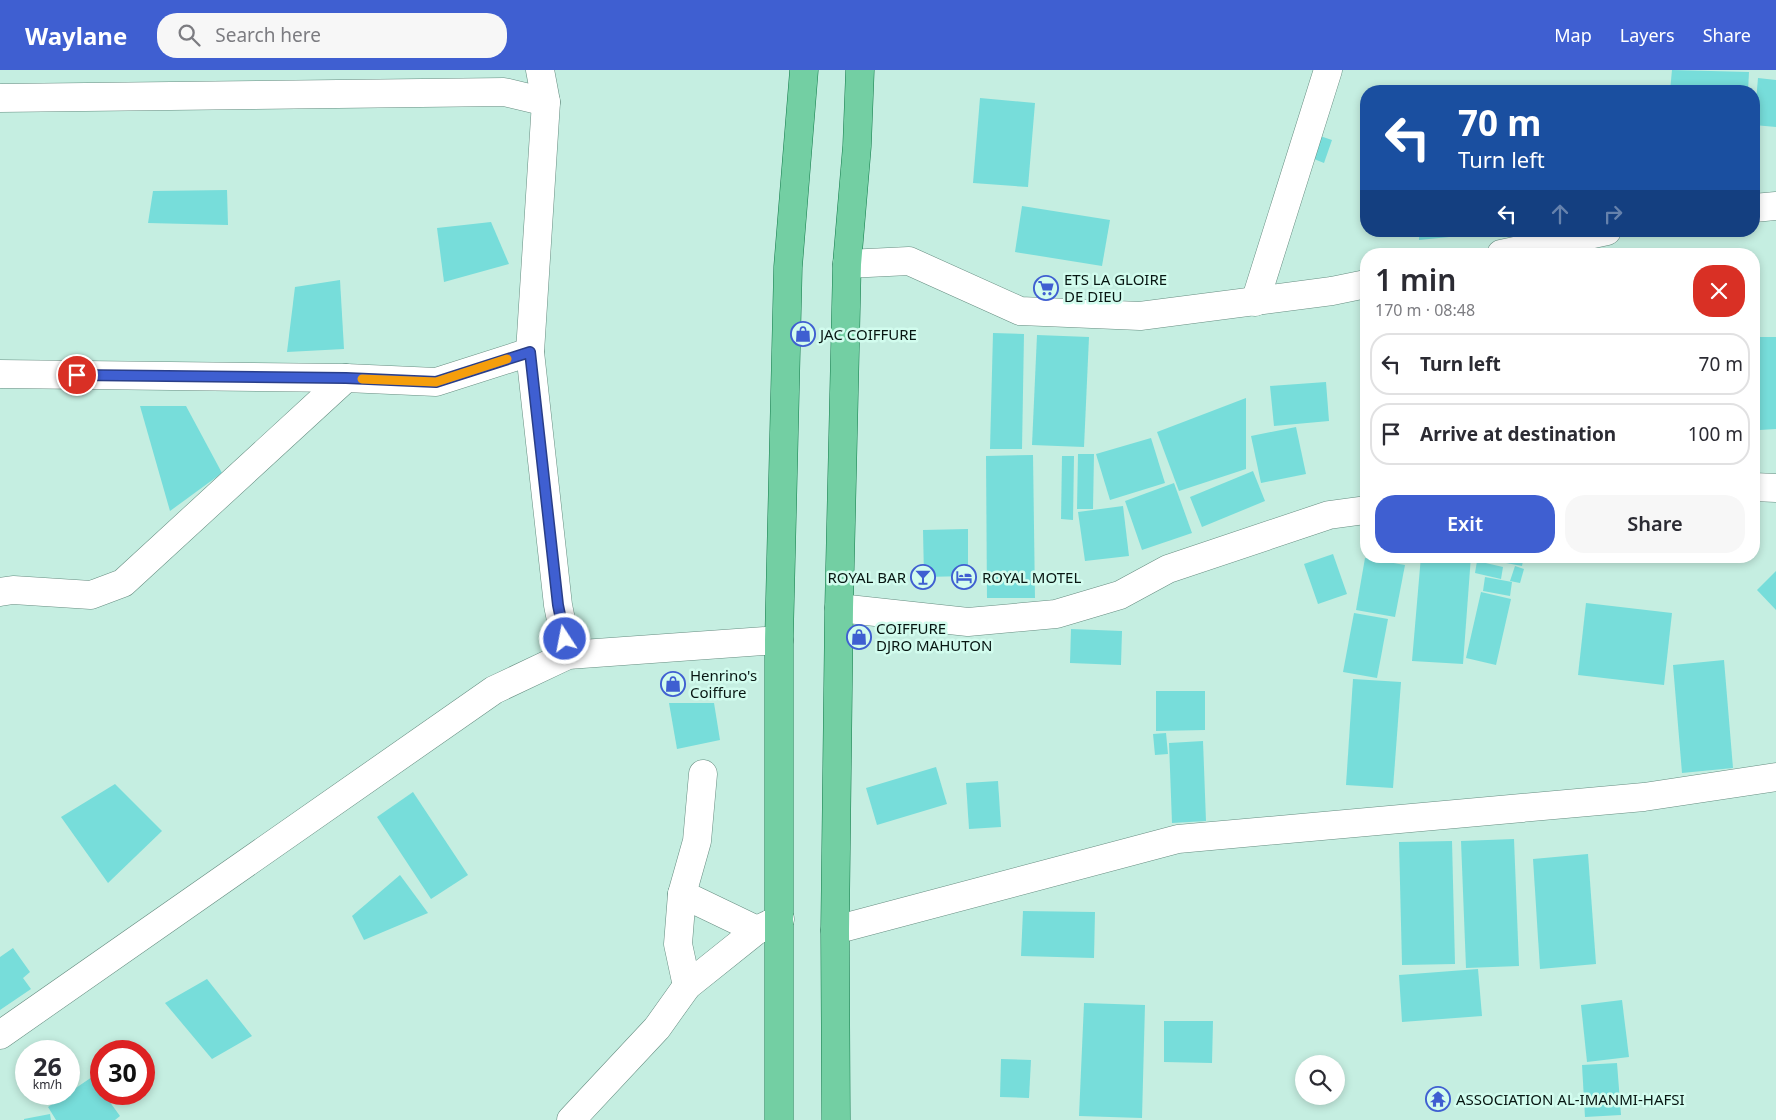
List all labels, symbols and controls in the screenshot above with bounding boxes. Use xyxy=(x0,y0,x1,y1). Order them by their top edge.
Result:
search box xyxy=(157,13,507,58)
text: Waylane xyxy=(25,19,127,52)
icon: search xyxy=(175,21,203,49)
text: Search here xyxy=(215,22,321,48)
text: Map xyxy=(1554,23,1592,47)
text: Layers xyxy=(1620,23,1675,47)
text: Share xyxy=(1703,23,1751,47)
text: 70 m xyxy=(1458,99,1541,146)
icon: left xyxy=(1375,105,1440,170)
text: Turn left xyxy=(1458,144,1545,174)
icon: left xyxy=(1493,200,1521,228)
icon: ahead xyxy=(1546,200,1574,228)
icon: right xyxy=(1599,200,1627,228)
text: 1 min xyxy=(1375,259,1456,300)
button: close xyxy=(1693,265,1745,317)
place label: ETS LA GLOIRE DE DIEU xyxy=(1064,269,1167,306)
supermarket icon: ETS LA GLOIRE DE DIEU xyxy=(1033,275,1059,301)
text: 170 m · 08:48 xyxy=(1375,299,1475,321)
shop icon: JAC COIFFURE xyxy=(790,321,816,347)
place label: JAC COIFFURE xyxy=(818,324,917,344)
icon: left xyxy=(1377,350,1405,378)
text: Turn left xyxy=(1420,351,1501,377)
text: 70 m xyxy=(1699,351,1743,377)
pin xyxy=(56,354,98,396)
icon: arrive xyxy=(63,361,91,389)
icon: arrive xyxy=(1377,420,1405,448)
text: Arrive at destination xyxy=(1420,421,1616,447)
text: 100 m xyxy=(1688,421,1743,447)
button: Exit xyxy=(1375,495,1555,553)
button: Share xyxy=(1565,495,1745,553)
bar icon: ROYAL BAR xyxy=(910,564,936,590)
hotel icon: ROYAL MOTEL xyxy=(951,564,977,590)
place label: ROYAL BAR xyxy=(828,567,907,587)
place label: ROYAL MOTEL xyxy=(982,567,1081,587)
position arrow xyxy=(538,612,590,664)
place label: COIFFURE DJRO MAHUTON xyxy=(876,618,992,655)
shop icon: COIFFURE DJRO MAHUTON xyxy=(846,624,872,650)
place label: Henrino's Coiffure xyxy=(690,665,757,702)
shop icon: Henrino's Coiffure xyxy=(660,671,686,697)
speed limit sign: 30 xyxy=(90,1040,155,1105)
text: 26 xyxy=(33,1049,62,1083)
map controls xyxy=(1295,1055,1345,1105)
button: search xyxy=(1295,1055,1345,1105)
text: km/h xyxy=(33,1076,62,1093)
temple icon: ASSOCIATION AL-IMANMI-HAFSI xyxy=(1425,1086,1451,1112)
place label: ASSOCIATION AL-IMANMI-HAFSI xyxy=(1456,1089,1685,1109)

